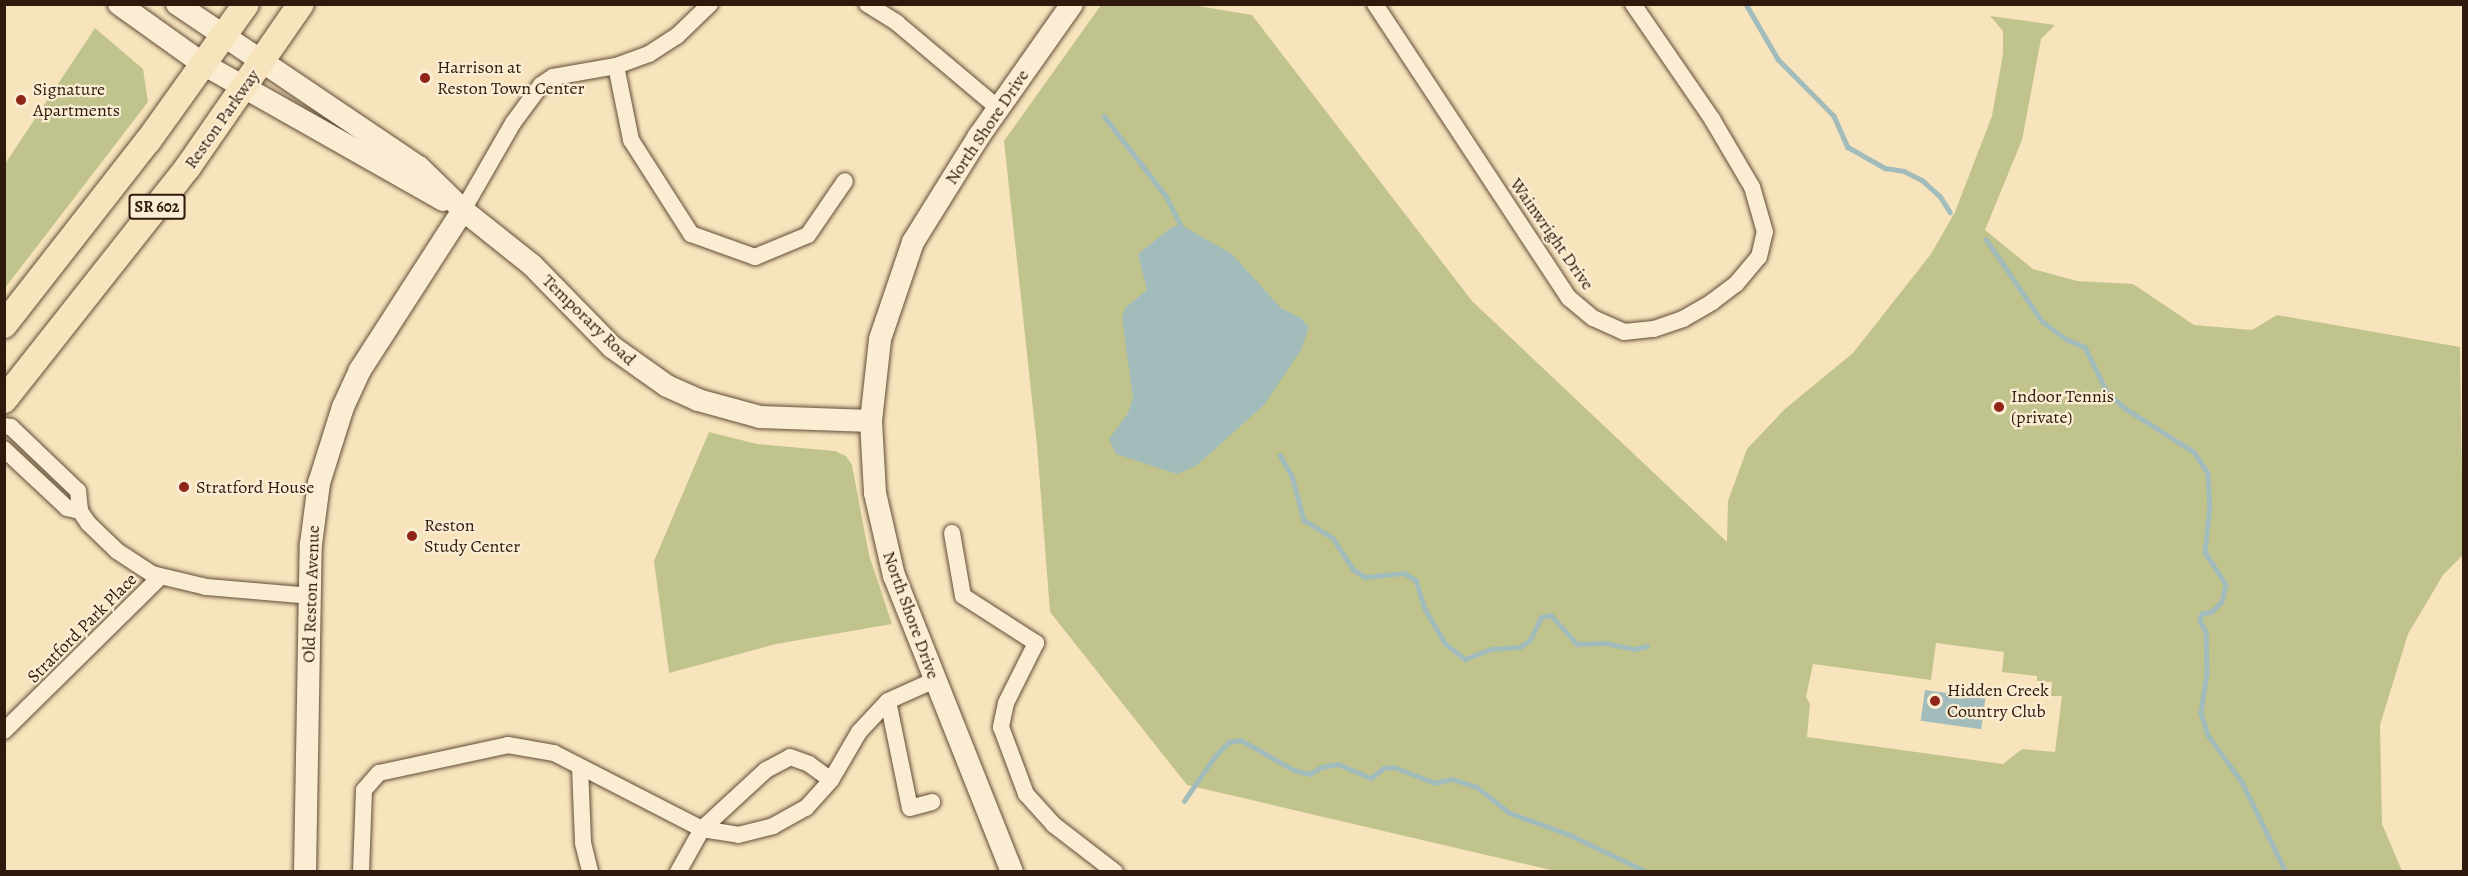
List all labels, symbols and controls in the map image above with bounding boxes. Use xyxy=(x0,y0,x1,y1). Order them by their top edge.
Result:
place label: Harrison at Reston Town Center xyxy=(437,57,584,100)
street label: Reston Parkway xyxy=(180,65,264,173)
street label: North Shore Drive xyxy=(941,65,1033,189)
marker: Harrison at Reston Town Center xyxy=(418,71,432,85)
place label: Signature Apartments xyxy=(33,79,120,122)
marker: Signature Apartments xyxy=(14,93,28,107)
street label: Wainwright Drive xyxy=(1505,174,1599,294)
road number: SR 602 xyxy=(128,194,186,220)
street label: Temporary Road xyxy=(538,270,640,370)
place label: Indoor Tennis (private) xyxy=(2011,386,2114,428)
marker: Indoor Tennis (private) xyxy=(1992,400,2006,414)
place label: Stratford House xyxy=(196,476,314,498)
marker: Stratford House xyxy=(177,480,191,494)
place label: Reston Study Center xyxy=(424,515,520,558)
street label: Old Reston Avenue xyxy=(298,525,324,663)
marker: Reston Study Center xyxy=(405,529,419,543)
street label: North Shore Drive xyxy=(878,548,944,682)
street label: Stratford Park Place xyxy=(23,569,141,687)
place label: Hidden Creek Country Club xyxy=(1947,680,2049,722)
marker: Hidden Creek Country Club xyxy=(1928,694,1942,708)

